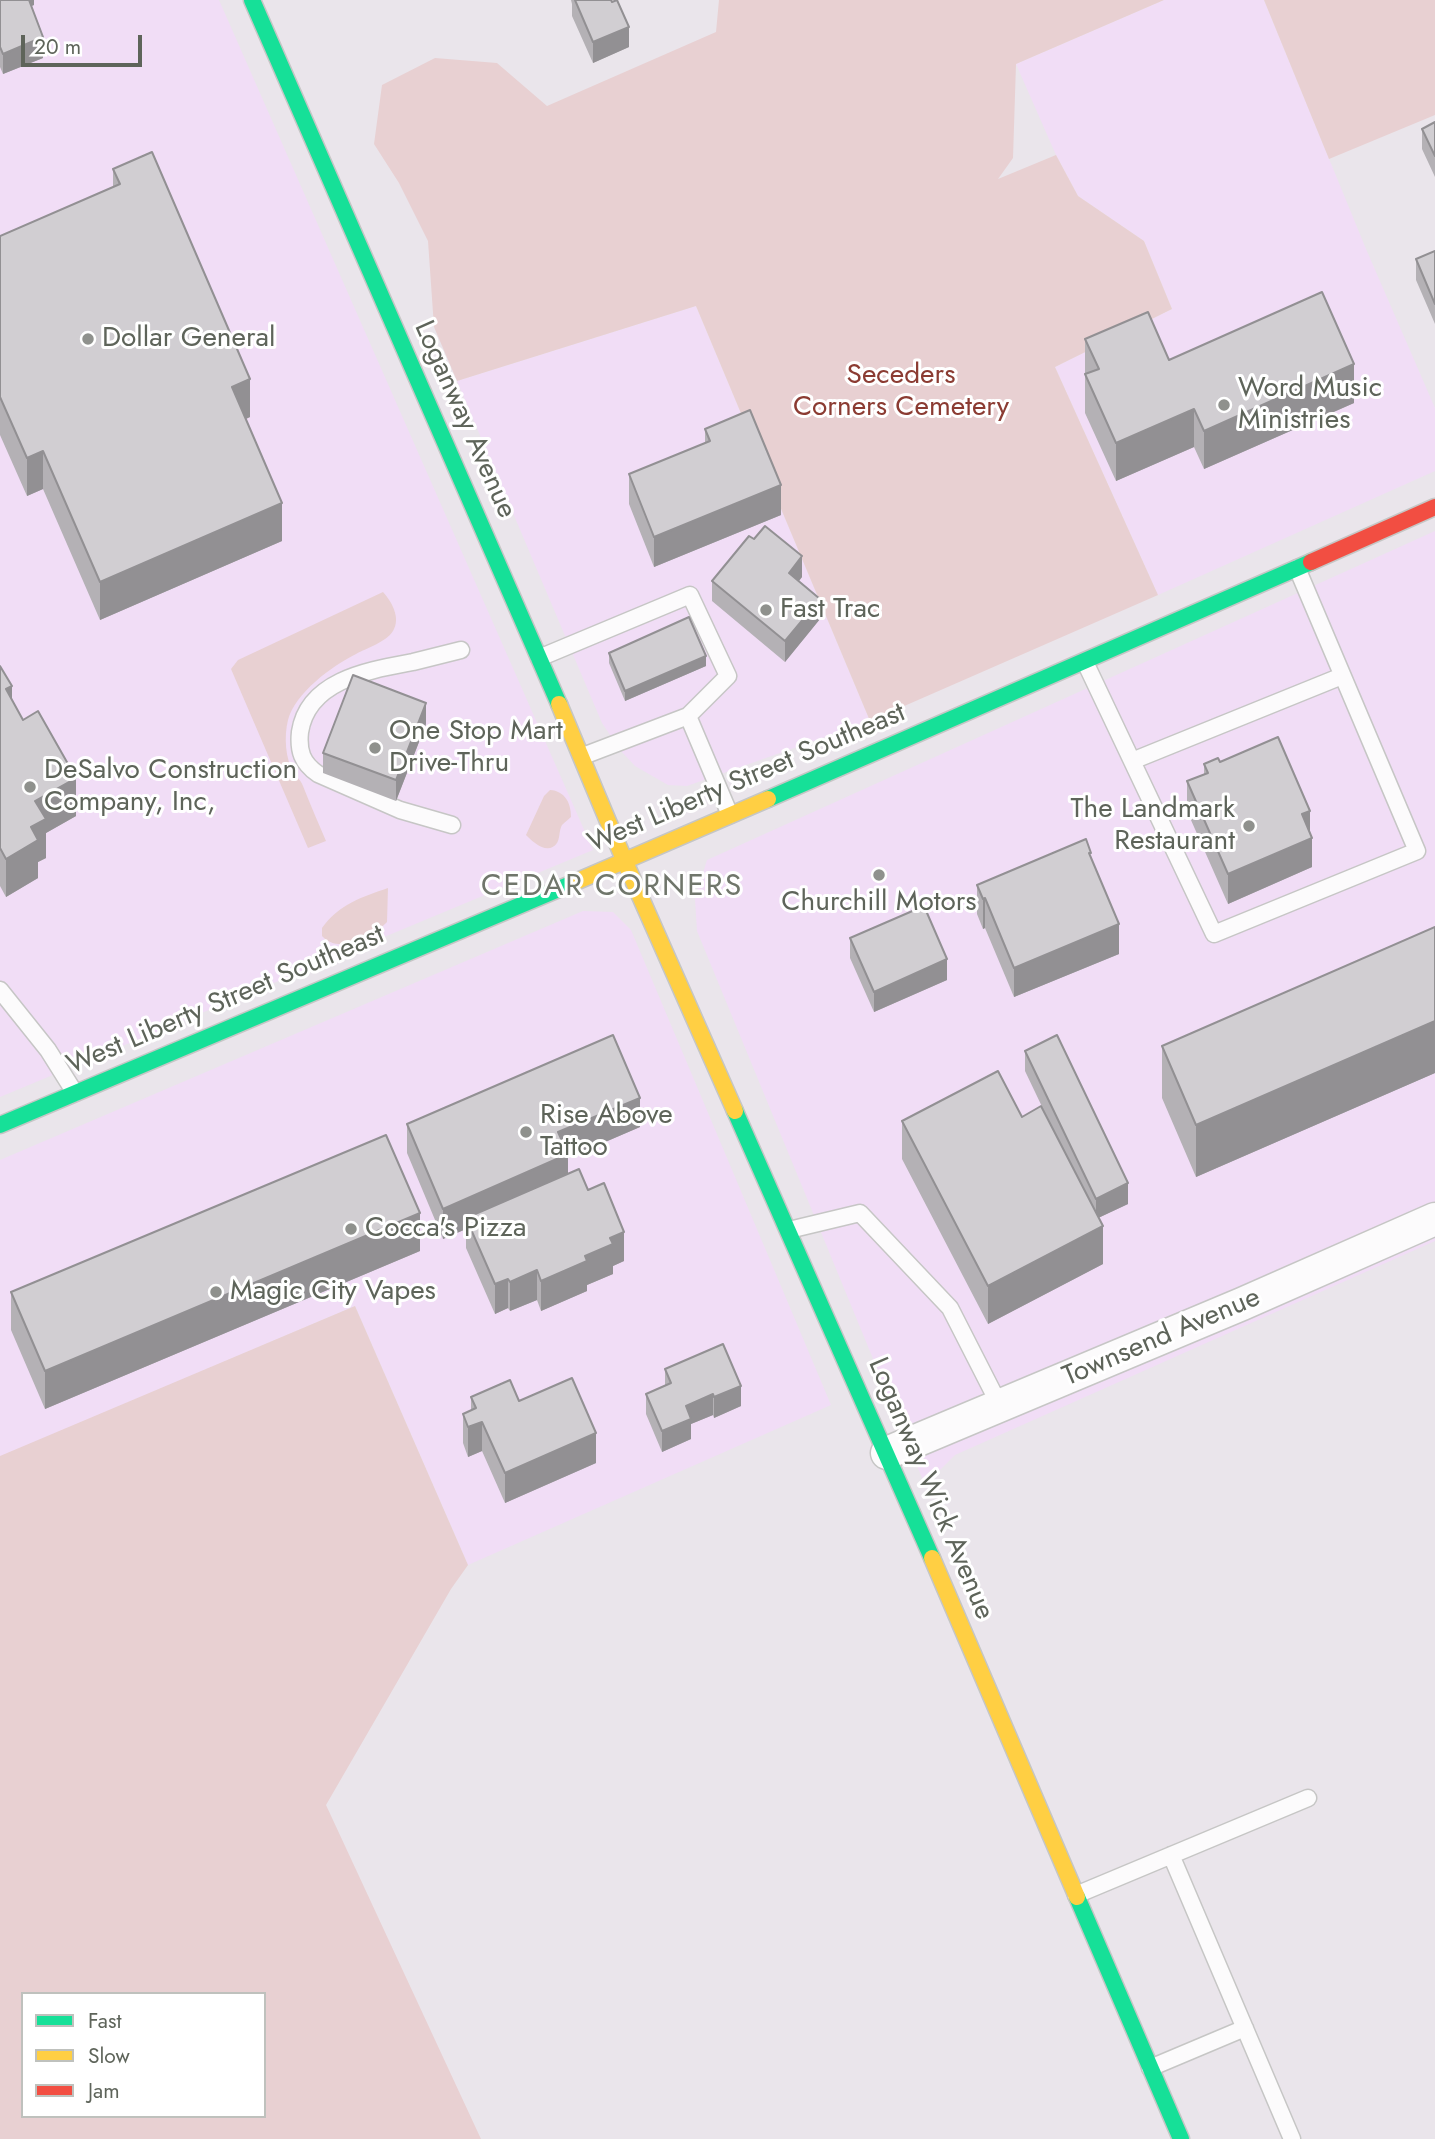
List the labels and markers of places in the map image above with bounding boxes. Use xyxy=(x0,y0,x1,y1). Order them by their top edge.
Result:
place label: Dollar General xyxy=(102,322,275,356)
marker: Dollar General xyxy=(80,331,96,347)
place label: Word Music Ministries xyxy=(1238,372,1382,438)
marker: Word Music Ministries xyxy=(1216,397,1232,413)
place label: Fast Trac xyxy=(780,593,880,627)
marker: Fast Trac xyxy=(758,602,774,618)
place label: One Stop Mart Drive-Thru xyxy=(389,715,563,781)
marker: One Stop Mart Drive-Thru xyxy=(367,740,383,756)
place label: DeSalvo Construction Company, Inc, xyxy=(44,754,297,820)
marker: DeSalvo Construction Company, Inc, xyxy=(22,779,38,795)
place label: The Landmark Restaurant xyxy=(1071,793,1235,859)
marker: The Landmark Restaurant xyxy=(1241,818,1257,834)
marker: Churchill Motors xyxy=(871,867,887,883)
place label: Churchill Motors xyxy=(781,886,977,920)
place label: Rise Above Tattoo xyxy=(540,1099,673,1165)
marker: Rise Above Tattoo xyxy=(518,1124,534,1140)
place label: Cocca's Pizza xyxy=(365,1212,526,1246)
marker: Cocca's Pizza xyxy=(343,1221,359,1237)
place label: Magic City Vapes xyxy=(230,1275,436,1309)
marker: Magic City Vapes xyxy=(208,1284,224,1300)

